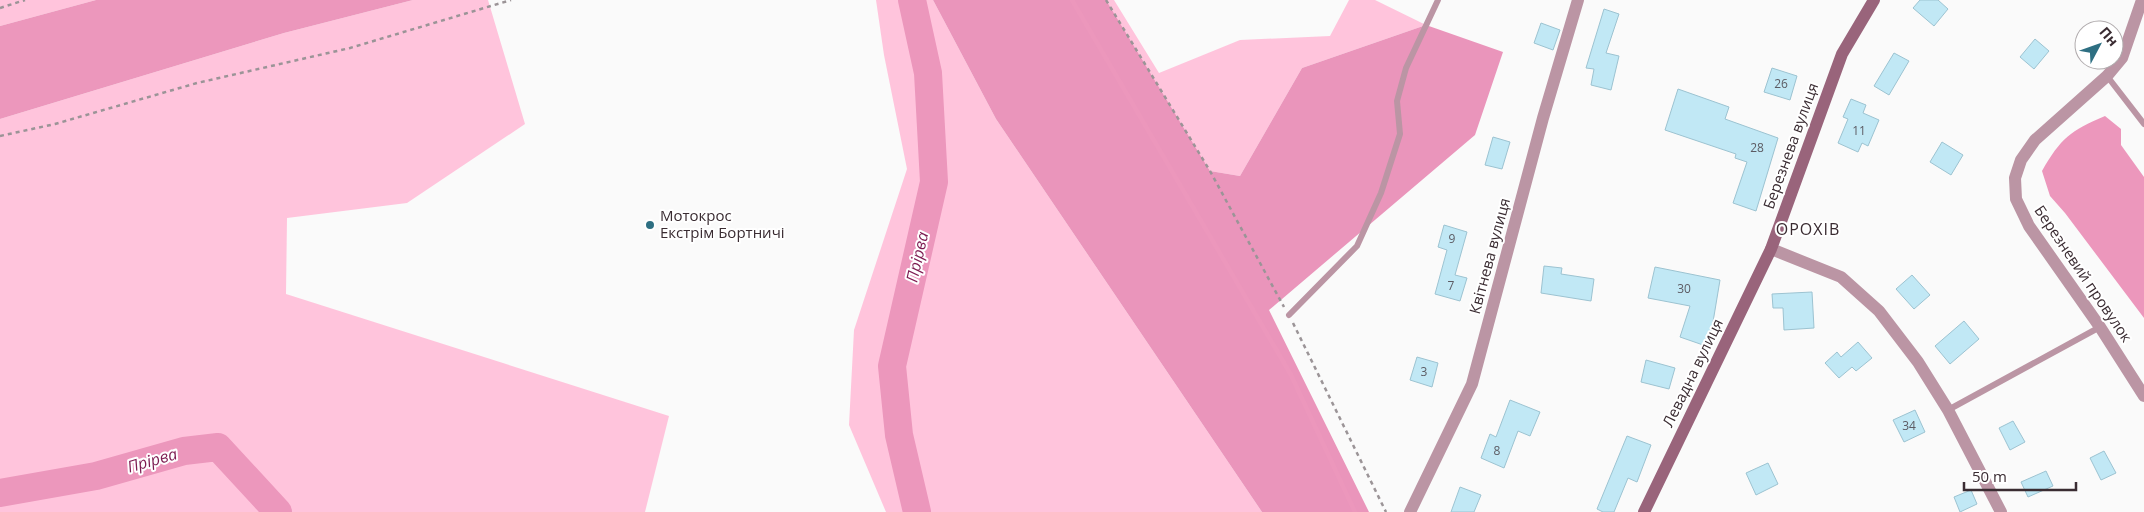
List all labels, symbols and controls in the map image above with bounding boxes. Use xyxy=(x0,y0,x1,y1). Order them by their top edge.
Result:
north arrow xyxy=(2074,20,2124,70)
text: Пн xyxy=(2096,22,2123,50)
house number: 26 xyxy=(1774,75,1788,92)
street label: Березнева вулиця xyxy=(1758,80,1822,212)
house number: 11 xyxy=(1852,122,1866,139)
house number: 28 xyxy=(1750,139,1764,156)
street label: Квітнева вулиця xyxy=(1464,196,1514,316)
street label: Березневий провулок xyxy=(2031,201,2137,346)
place label: Мотокрос Екстрім Бортничі xyxy=(660,205,785,242)
district label: ОРОХІВ xyxy=(1776,218,1840,240)
marker: Мотокрос Екстрім Бортничі xyxy=(644,219,656,231)
water label: Прірва xyxy=(901,230,933,284)
house number: 9 xyxy=(1449,230,1456,247)
house number: 7 xyxy=(1448,277,1455,294)
house number: 30 xyxy=(1677,280,1691,297)
street label: Левадна вулиця xyxy=(1657,315,1727,430)
house number: 3 xyxy=(1421,363,1428,380)
house number: 34 xyxy=(1902,417,1916,434)
water label: Прірва xyxy=(124,442,180,478)
house number: 8 xyxy=(1494,442,1501,459)
scale bar xyxy=(1964,460,2076,492)
text: 50 m xyxy=(1972,466,2007,486)

